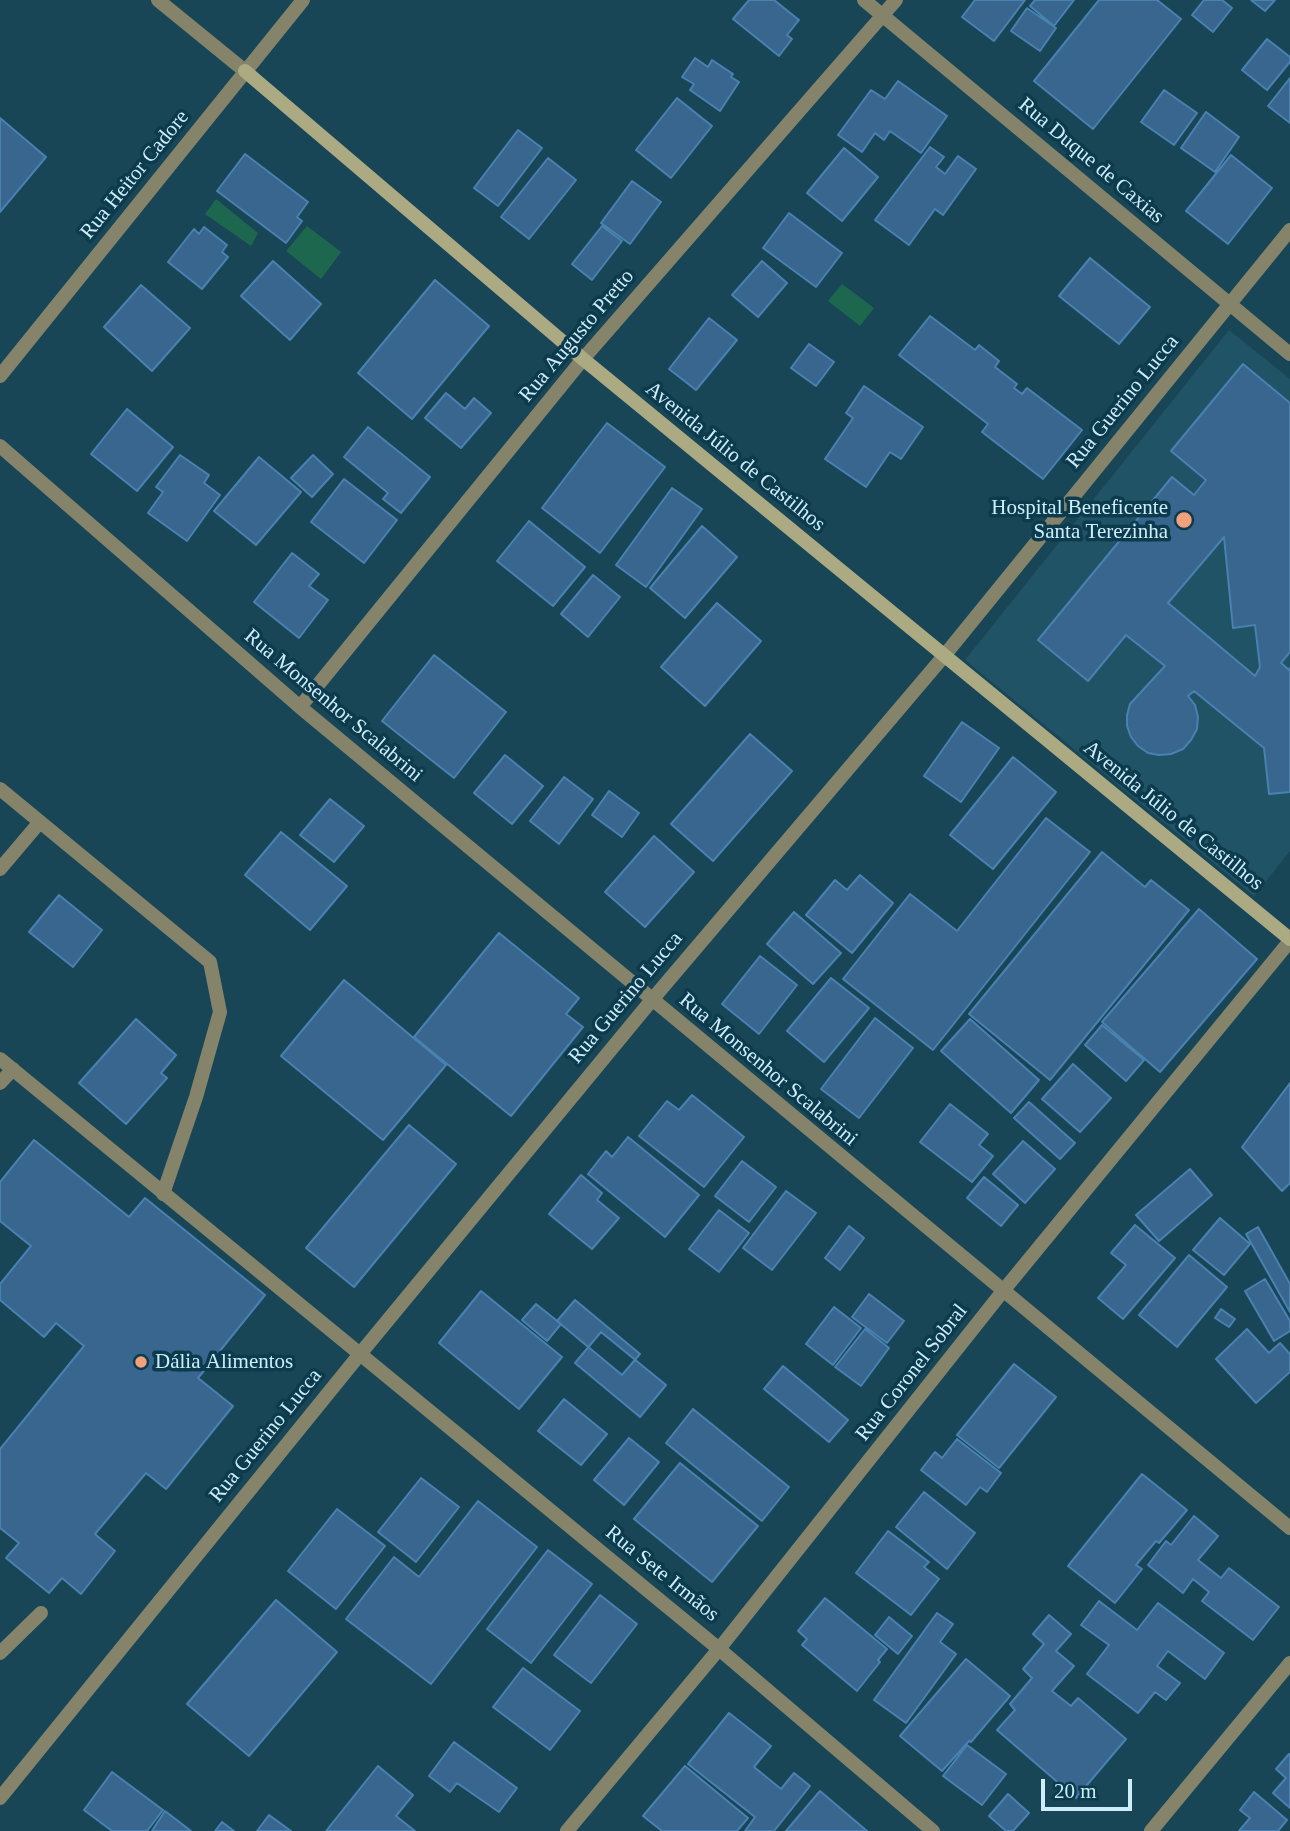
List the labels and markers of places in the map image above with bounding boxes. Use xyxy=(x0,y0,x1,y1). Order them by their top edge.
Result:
place label: Hospital Beneficente Santa Terezinha xyxy=(991,495,1168,545)
marker: Hospital Beneficente Santa Terezinha xyxy=(1174,510,1194,530)
place label: Dália Alimentos xyxy=(155,1349,293,1375)
marker: Dália Alimentos xyxy=(133,1354,149,1370)

